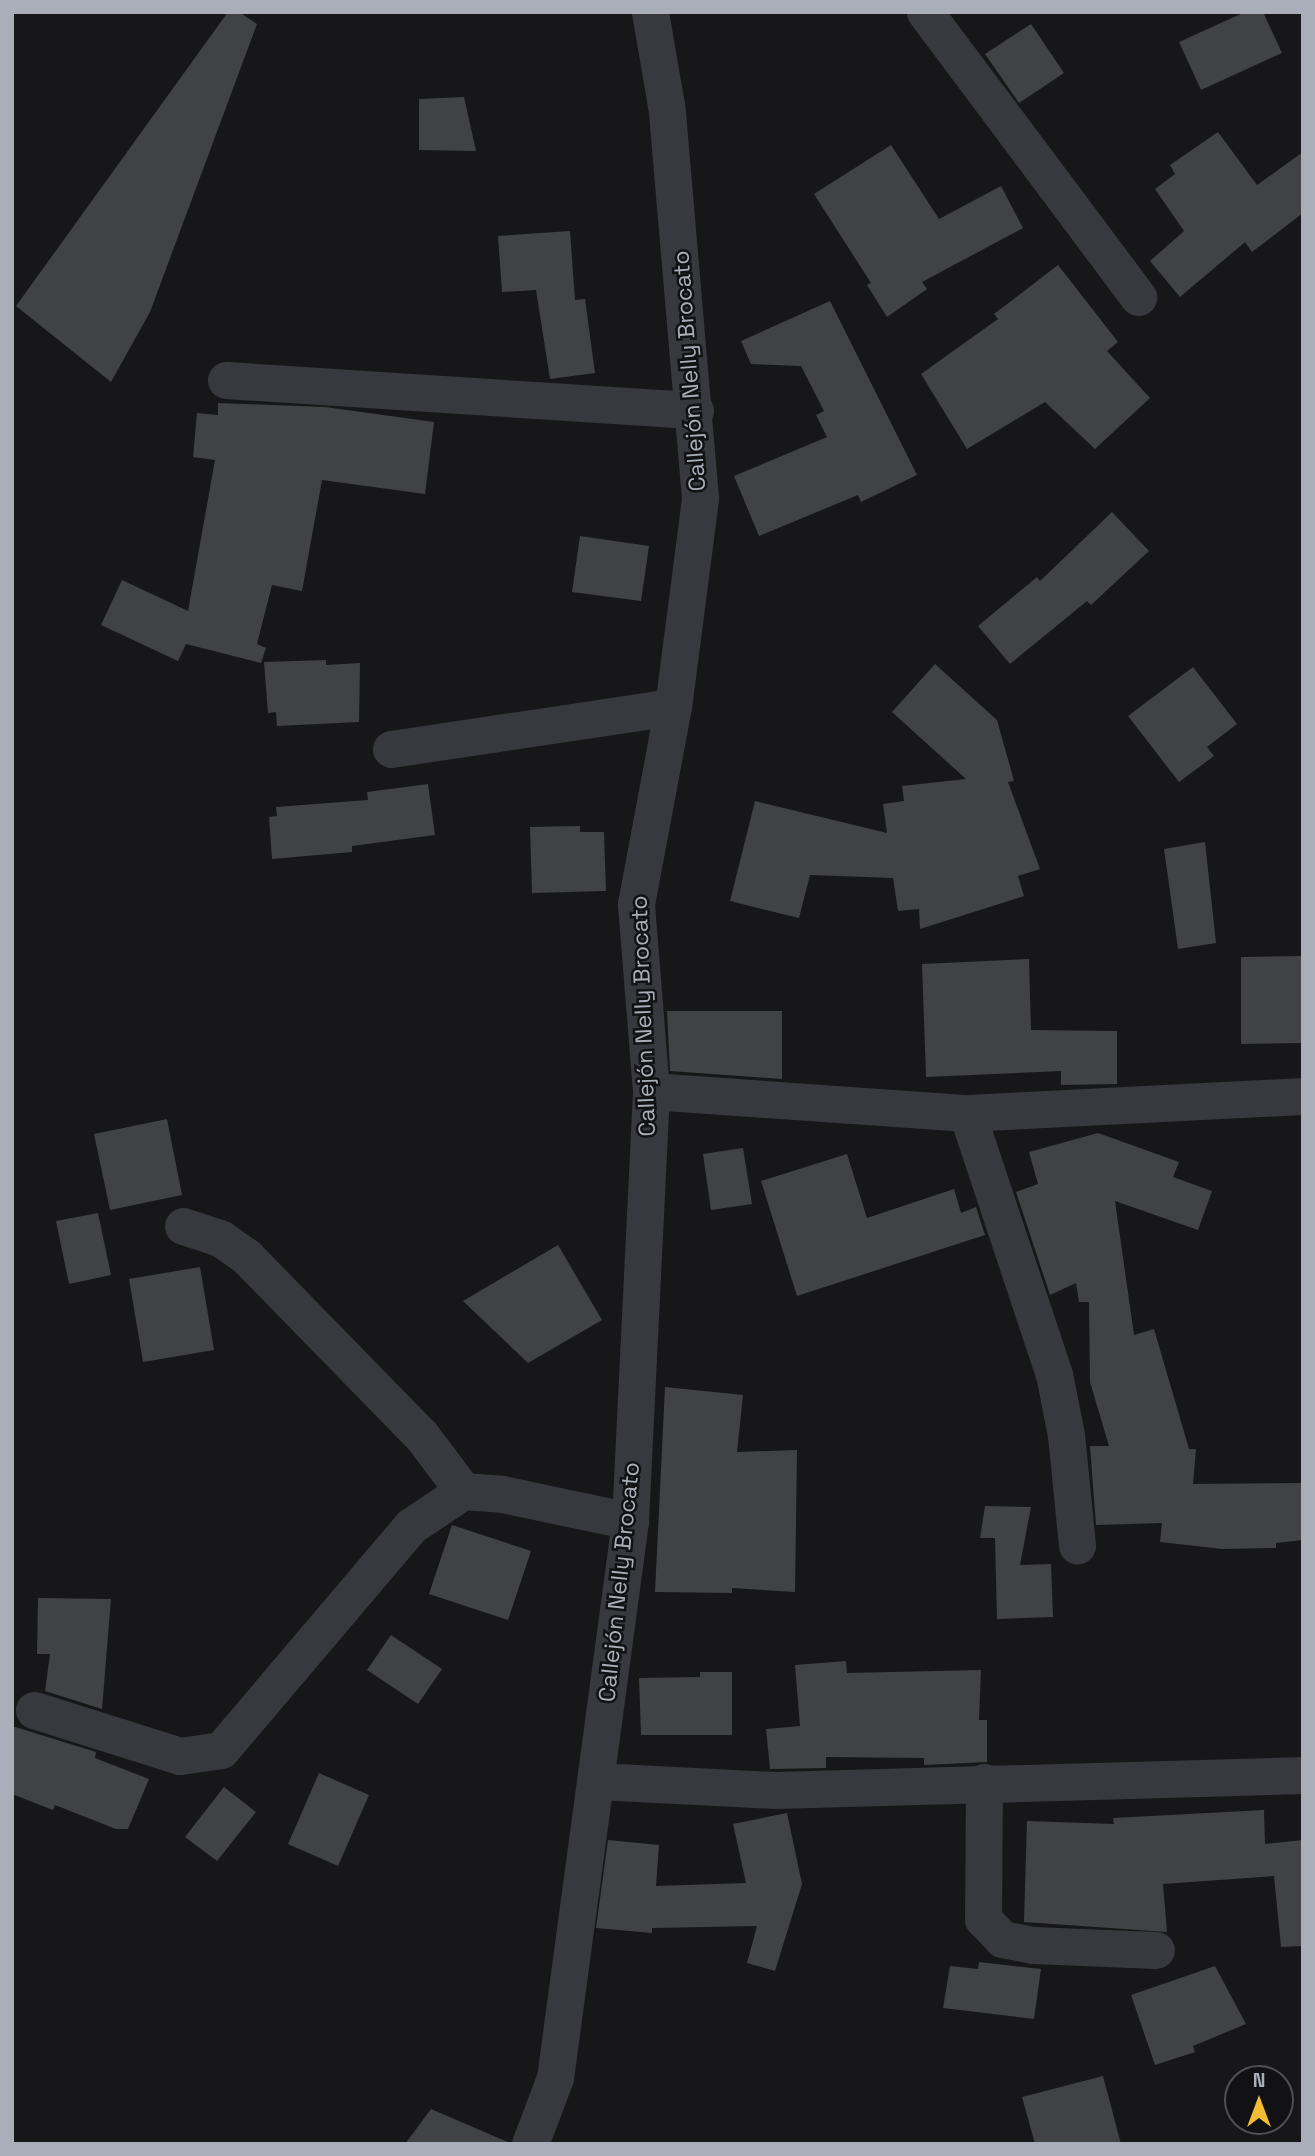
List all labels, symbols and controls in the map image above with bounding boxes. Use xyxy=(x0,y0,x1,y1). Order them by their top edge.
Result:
street label: Callejón Nelly Brocato xyxy=(667,250,711,492)
street label: Callejón Nelly Brocato xyxy=(625,895,661,1137)
street label: Callejón Nelly Brocato xyxy=(593,1461,645,1703)
north arrow xyxy=(1224,2065,1294,2135)
text: N xyxy=(1253,2068,1265,2093)

